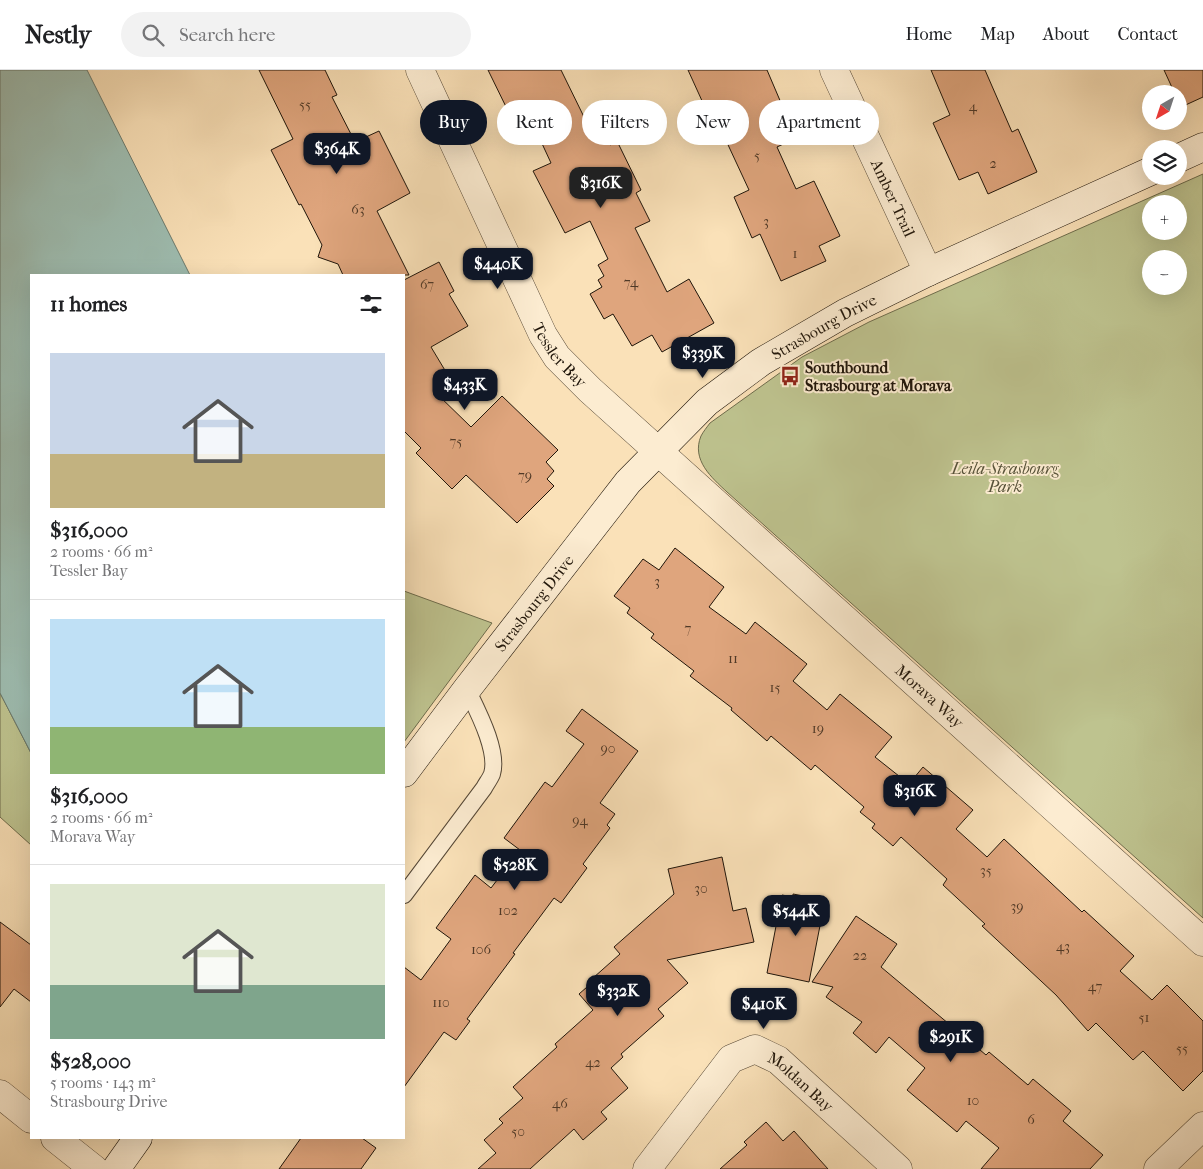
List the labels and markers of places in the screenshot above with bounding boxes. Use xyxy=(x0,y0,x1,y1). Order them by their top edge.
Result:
pin: $364K xyxy=(302,132,372,175)
pin: $316K xyxy=(566,166,636,209)
pin: $440K xyxy=(463,248,533,290)
pin: $339K xyxy=(668,336,738,379)
place label: Southbound Strasbourg at Morava xyxy=(805,358,952,396)
bus stop icon: Southbound Strasbourg at Morava xyxy=(779,365,801,387)
pin: $433K xyxy=(430,368,500,411)
pin: $316K xyxy=(880,774,950,817)
pin: $528K xyxy=(480,848,550,891)
pin: $544K xyxy=(761,894,831,937)
pin: $332K xyxy=(583,974,653,1017)
pin: $410K xyxy=(729,988,799,1030)
pin: $291K xyxy=(916,1020,986,1063)

